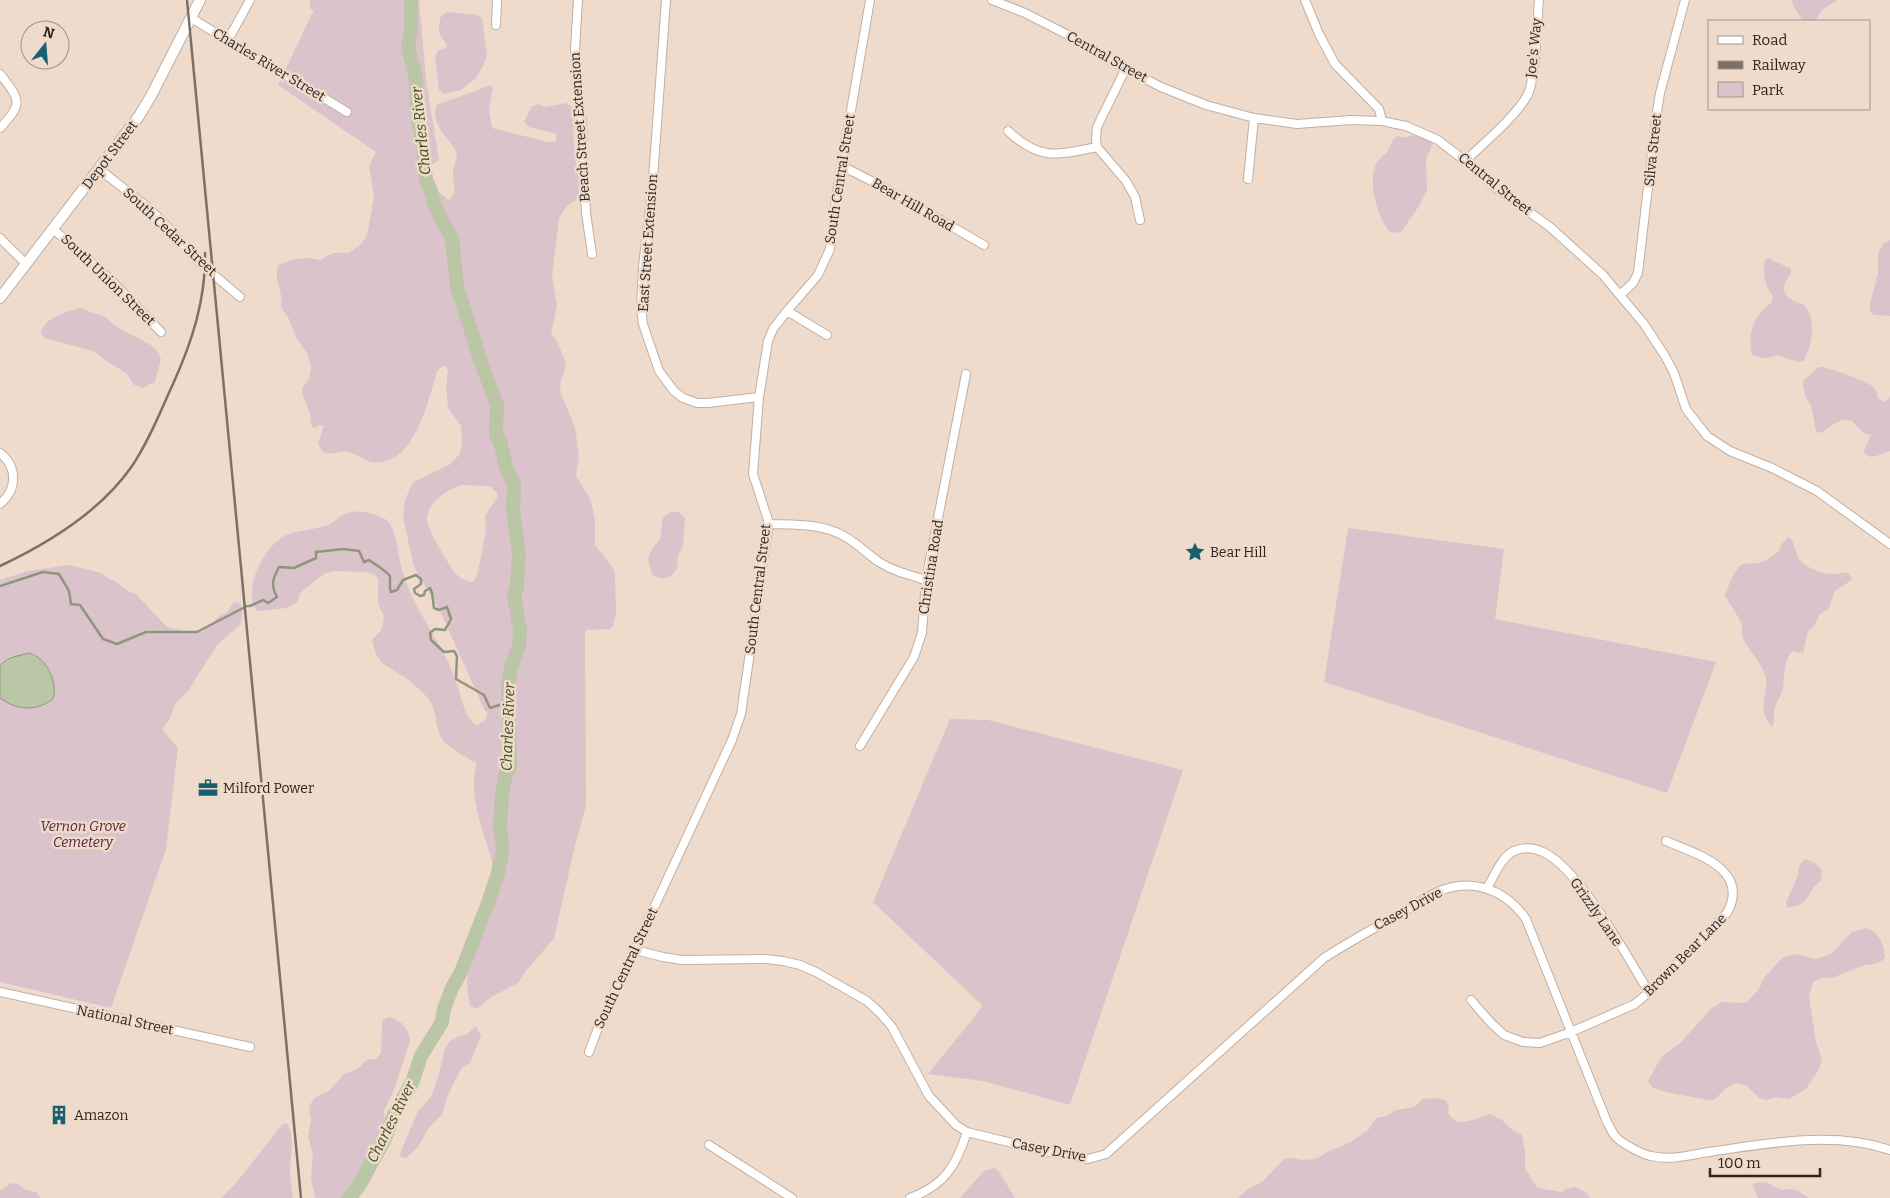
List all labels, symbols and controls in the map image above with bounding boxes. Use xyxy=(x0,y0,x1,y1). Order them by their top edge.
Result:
street label: Joe's Way xyxy=(1522,17,1546,80)
north arrow xyxy=(20,20,70,70)
legend xyxy=(1708,20,1870,110)
text: N xyxy=(41,23,56,43)
street label: Charles River Street xyxy=(210,25,328,105)
street label: Central Street xyxy=(1064,28,1150,86)
text: Road xyxy=(1752,31,1787,49)
street label: Beach Street Extension xyxy=(566,51,594,202)
text: Railway xyxy=(1752,56,1806,74)
text: Park xyxy=(1752,81,1784,99)
water label: Charles River xyxy=(407,85,435,176)
street label: South Central Street xyxy=(821,113,859,245)
street label: Silva Street xyxy=(1641,113,1665,187)
street label: Depot Street xyxy=(79,117,141,193)
street label: Central Street xyxy=(1455,149,1535,219)
street label: East Street Extension xyxy=(635,173,661,312)
street label: Bear Hill Road xyxy=(869,175,957,235)
street label: South Cedar Street xyxy=(120,184,220,280)
street label: South Union Street xyxy=(57,231,159,329)
street label: Christina Road xyxy=(915,518,947,616)
street label: South Central Street xyxy=(742,523,774,655)
place icon: Bear Hill xyxy=(1184,541,1206,563)
place label: Bear Hill xyxy=(1210,544,1267,561)
water label: Charles River xyxy=(497,682,519,772)
office icon: Milford Power xyxy=(197,777,219,799)
place label: Milford Power xyxy=(223,780,314,797)
park label: Vernon Grove Cemetery xyxy=(40,818,126,851)
street label: Grizzly Lane xyxy=(1566,874,1626,950)
street label: Casey Drive xyxy=(1371,884,1445,934)
street label: South Central Street xyxy=(591,905,661,1031)
street label: Brown Bear Lane xyxy=(1640,910,1730,1000)
street label: National Street xyxy=(75,1001,175,1039)
water label: Charles River xyxy=(363,1078,420,1165)
building icon: Amazon xyxy=(48,1104,70,1126)
place label: Amazon xyxy=(74,1107,128,1124)
street label: Casey Drive xyxy=(1010,1134,1088,1166)
scale bar xyxy=(1710,1146,1820,1178)
text: 100 m xyxy=(1718,1154,1761,1172)

